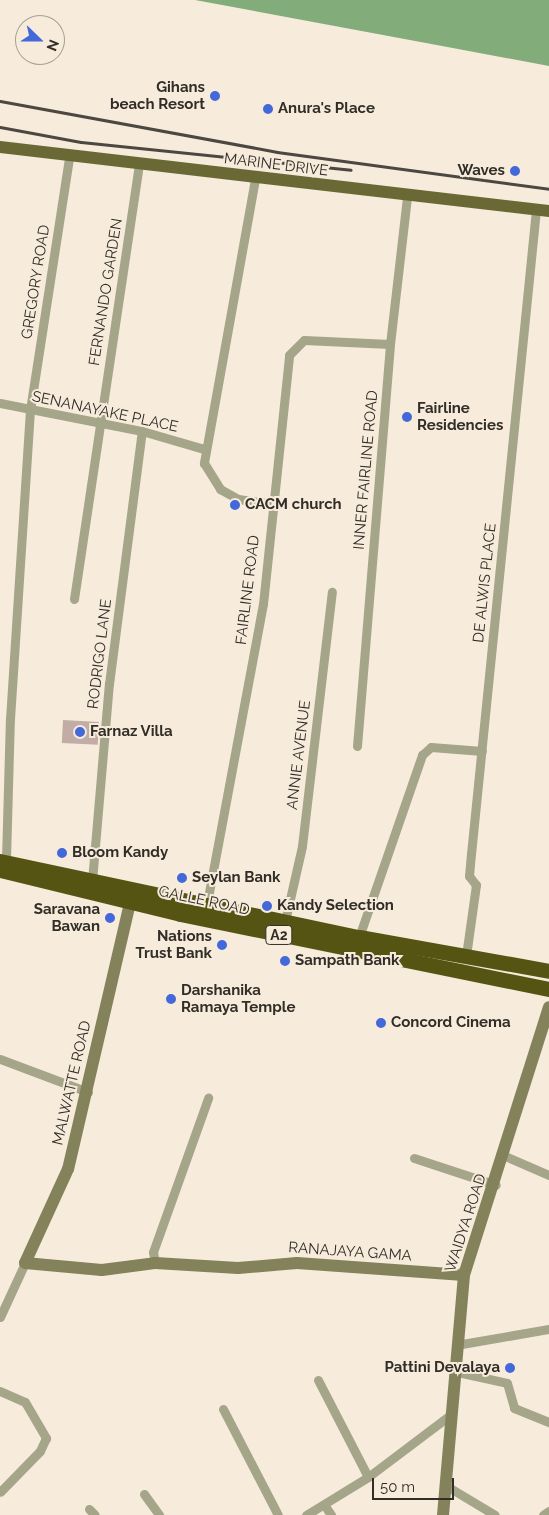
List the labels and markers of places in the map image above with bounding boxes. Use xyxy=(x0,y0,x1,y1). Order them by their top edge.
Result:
place label: Gihans beach Resort xyxy=(110,78,205,113)
marker: Gihans beach Resort xyxy=(209,90,221,102)
place label: Anura's Place xyxy=(278,100,375,118)
marker: Anura's Place xyxy=(262,103,274,115)
place label: Waves xyxy=(457,162,505,180)
marker: Waves xyxy=(509,165,521,177)
place label: Fairline Residencies xyxy=(417,399,503,434)
marker: Fairline Residencies xyxy=(401,411,413,423)
place label: CACM church xyxy=(245,496,342,514)
marker: CACM church xyxy=(229,499,241,511)
place label: Farnaz Villa xyxy=(90,723,173,741)
marker: Farnaz Villa xyxy=(74,726,86,738)
place label: Bloom Kandy xyxy=(72,844,168,862)
marker: Bloom Kandy xyxy=(56,847,68,859)
place label: Seylan Bank xyxy=(192,869,280,887)
marker: Seylan Bank xyxy=(176,872,188,884)
place label: Kandy Selection xyxy=(277,897,394,915)
place label: Saravana Bawan xyxy=(34,900,100,935)
marker: Kandy Selection xyxy=(261,900,273,912)
marker: Saravana Bawan xyxy=(104,912,116,924)
place label: Nations Trust Bank xyxy=(135,927,212,962)
marker: Nations Trust Bank xyxy=(216,939,228,951)
place label: Sampath Bank xyxy=(295,952,399,970)
marker: Sampath Bank xyxy=(279,955,291,967)
place label: Darshanika Ramaya Temple xyxy=(181,981,296,1016)
marker: Darshanika Ramaya Temple xyxy=(165,993,177,1005)
place label: Concord Cinema xyxy=(391,1014,511,1032)
marker: Concord Cinema xyxy=(375,1017,387,1029)
place label: Pattini Devalaya xyxy=(385,1359,500,1377)
marker: Pattini Devalaya xyxy=(504,1362,516,1374)

